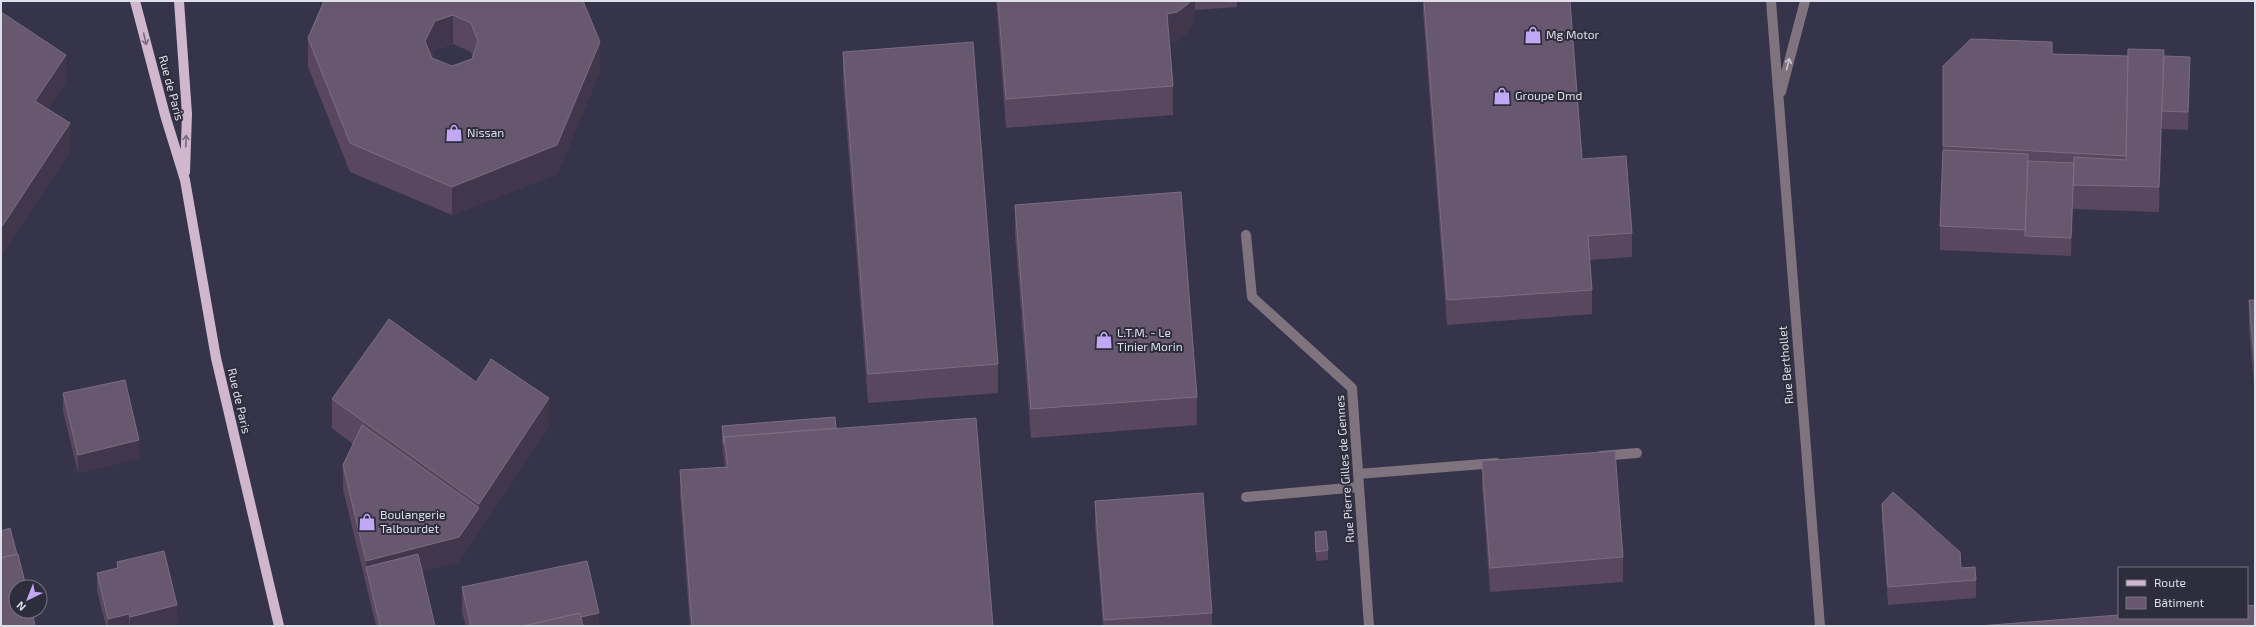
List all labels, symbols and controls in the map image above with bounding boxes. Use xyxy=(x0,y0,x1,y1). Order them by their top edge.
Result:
shop icon: Mg Motor xyxy=(1523,25,1543,45)
place label: Mg Motor xyxy=(1546,27,1600,41)
one-way arrow xyxy=(142,32,149,45)
street label: Rue de Paris xyxy=(157,54,187,122)
one-way arrow xyxy=(1785,58,1792,71)
shop icon: Groupe Dmd xyxy=(1492,86,1512,106)
place label: Groupe Dmd xyxy=(1515,88,1582,102)
shop icon: Nissan xyxy=(444,123,464,143)
place label: Nissan xyxy=(467,125,504,139)
one-way arrow xyxy=(182,135,190,148)
place label: L.T.M. - Le Tinier Morin xyxy=(1117,325,1183,353)
street label: Rue Berthollet xyxy=(1775,325,1795,405)
shop icon: L.T.M. - Le Tinier Morin xyxy=(1094,330,1114,350)
street label: Rue de Paris xyxy=(226,367,254,435)
street label: Rue Pierre Gilles de Gennes xyxy=(1332,395,1356,543)
place label: Boulangerie Talbourdet xyxy=(380,507,446,535)
shop icon: Boulangerie Talbourdet xyxy=(357,512,377,532)
legend xyxy=(2118,567,2248,619)
text: Route xyxy=(2154,575,2186,589)
north arrow xyxy=(8,579,48,619)
text: Bâtiment xyxy=(2154,595,2205,609)
text: N xyxy=(13,599,28,614)

